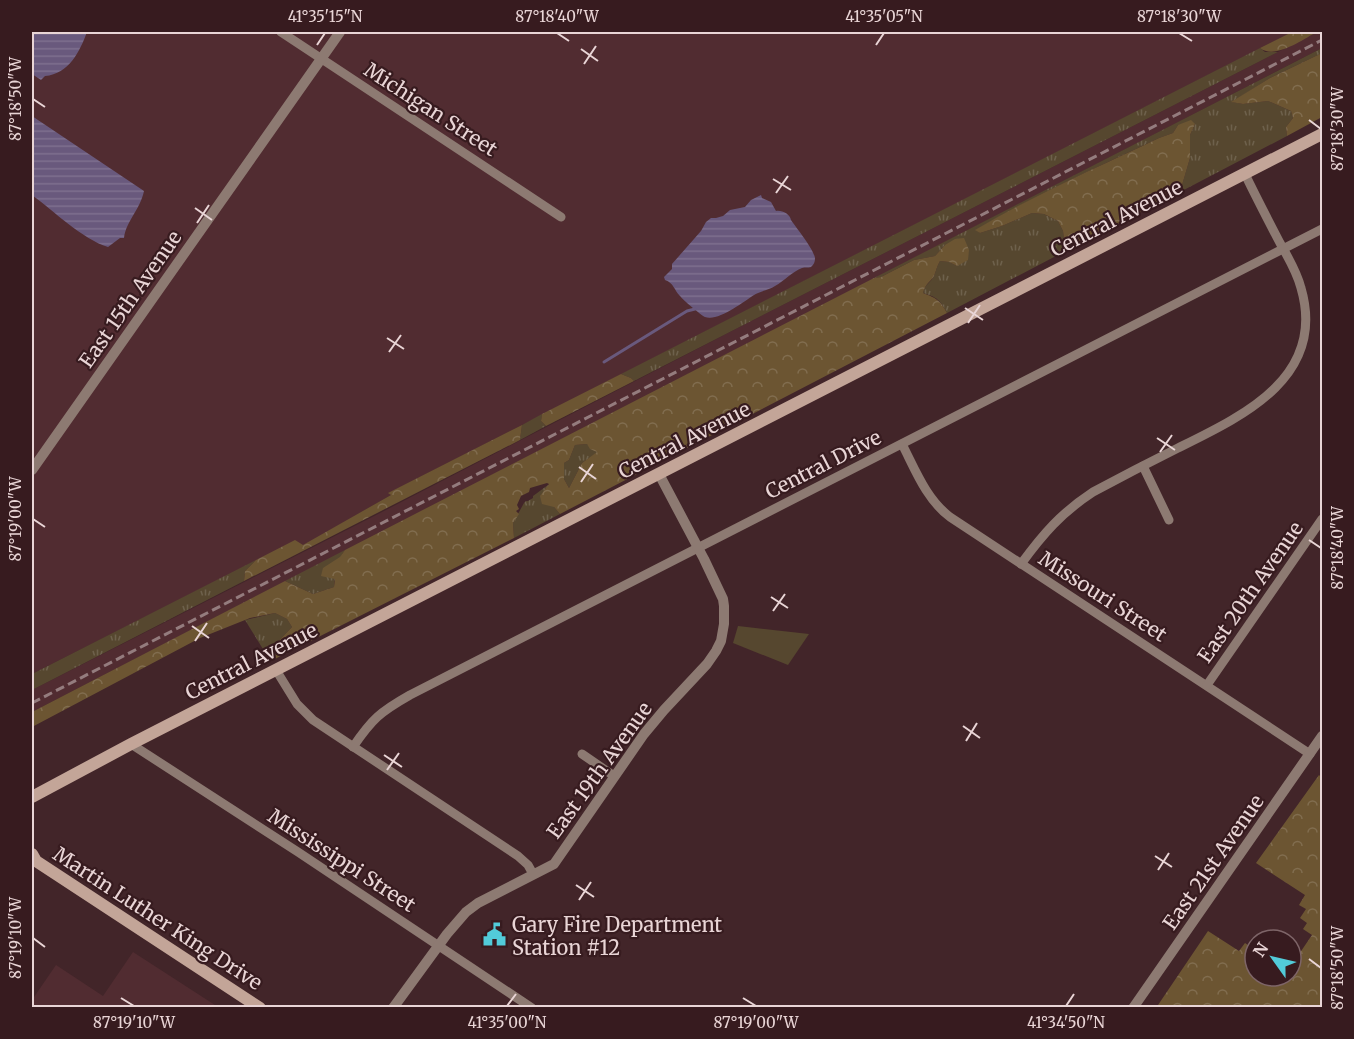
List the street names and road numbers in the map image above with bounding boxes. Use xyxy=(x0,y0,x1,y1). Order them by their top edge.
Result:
street label: Michigan Street xyxy=(360,57,502,161)
street label: Central Avenue xyxy=(1046,174,1186,262)
street label: East 15th Avenue xyxy=(73,226,187,372)
street label: Central Avenue xyxy=(614,396,754,484)
street label: Central Drive xyxy=(761,424,885,504)
street label: East 20th Avenue xyxy=(1192,517,1308,667)
street label: Missouri Street xyxy=(1034,545,1172,647)
street label: Central Avenue xyxy=(181,617,321,705)
street label: East 19th Avenue xyxy=(541,697,657,843)
street label: East 21st Avenue xyxy=(1157,790,1269,934)
street label: Mississippi Street xyxy=(264,803,421,917)
street label: Martin Luther King Drive xyxy=(49,841,267,995)

